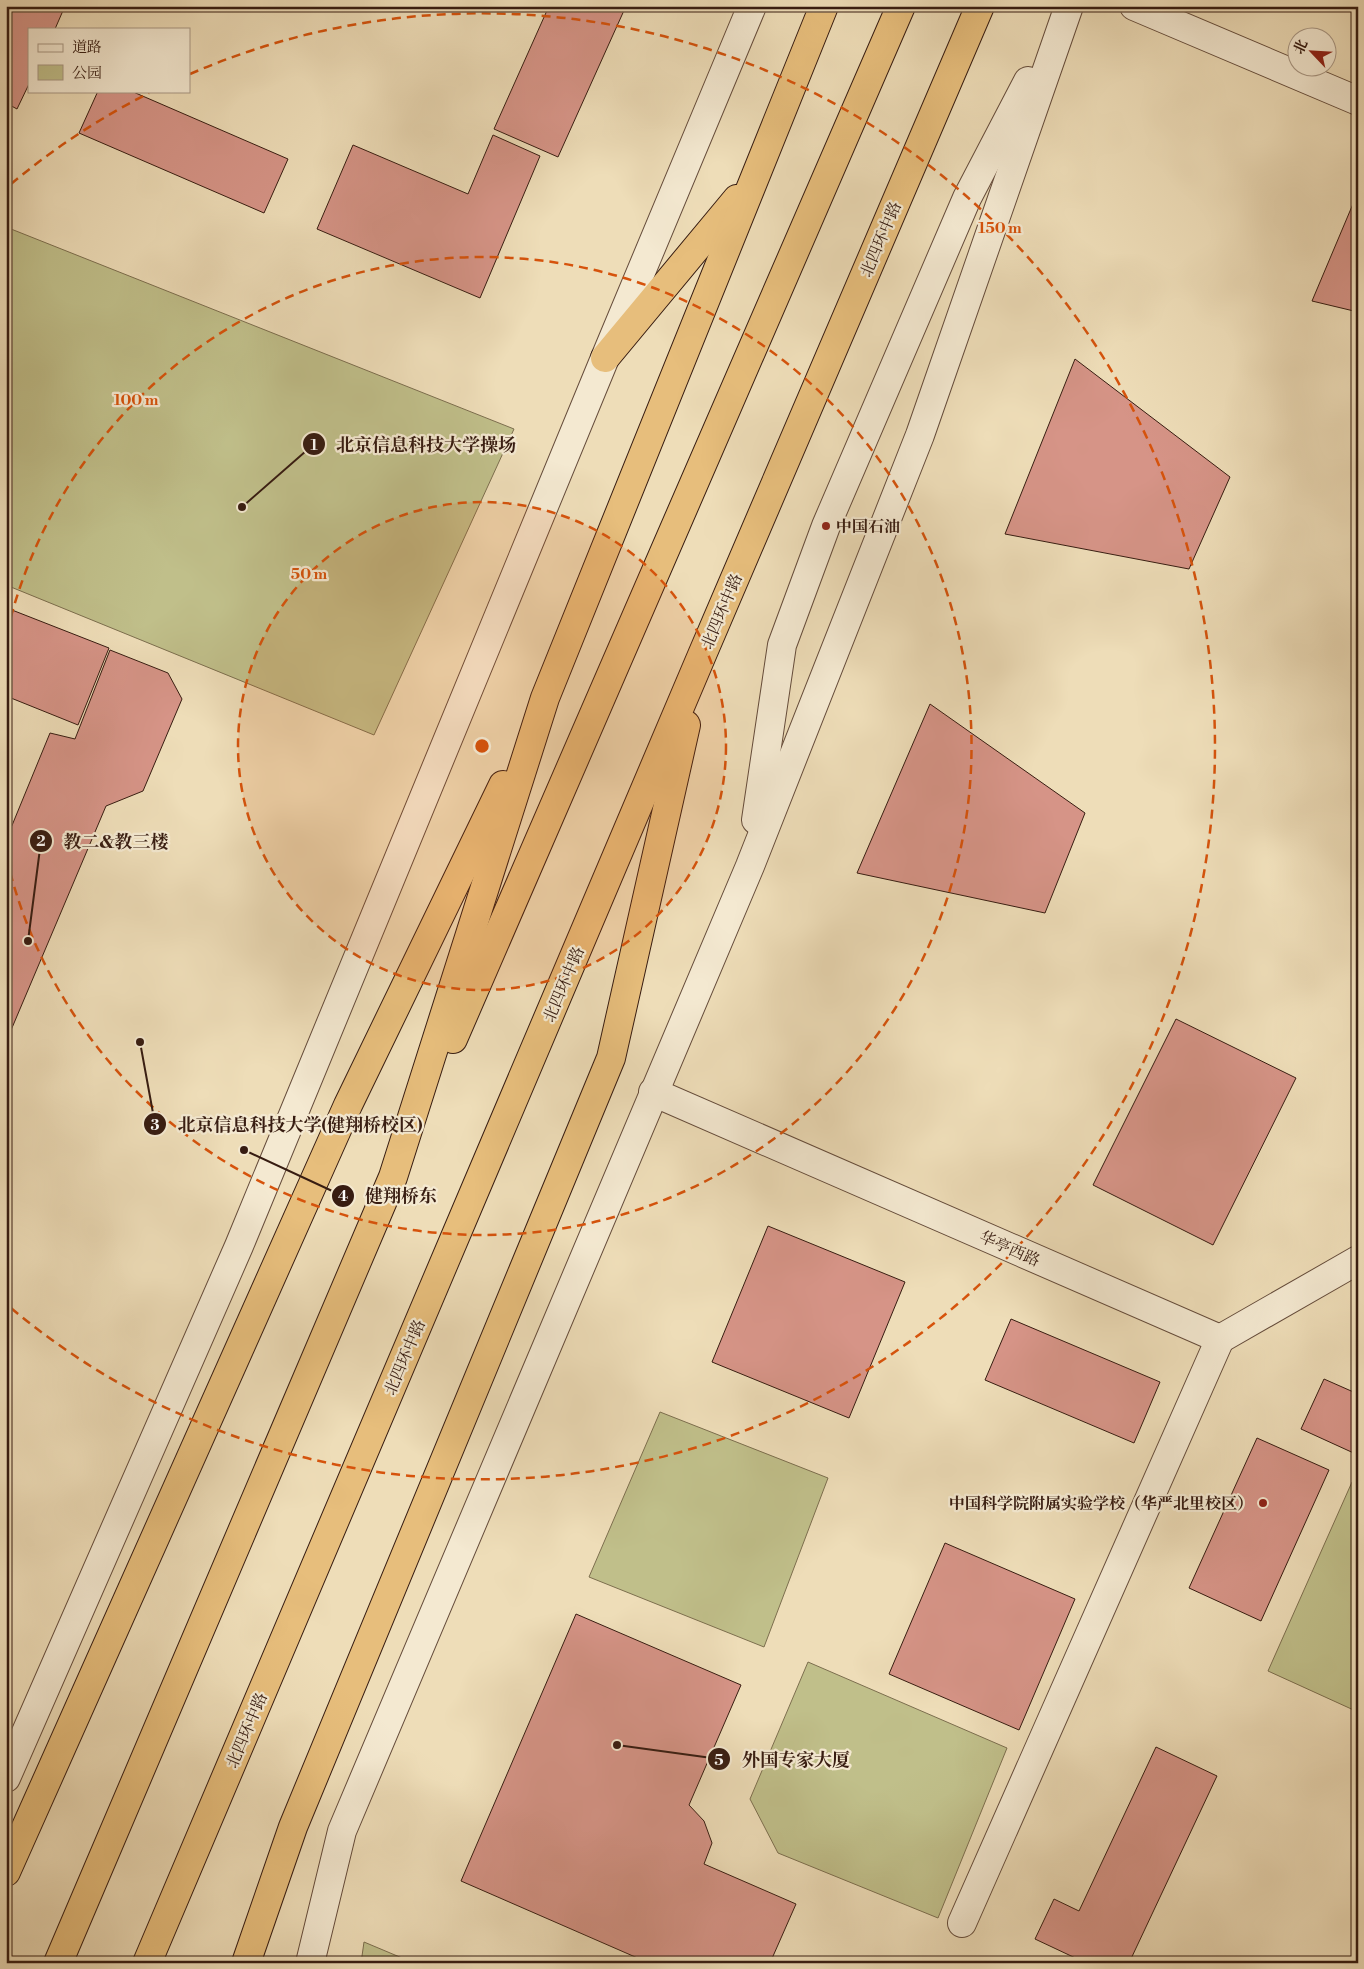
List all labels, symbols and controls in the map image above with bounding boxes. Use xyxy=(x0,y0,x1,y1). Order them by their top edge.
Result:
legend xyxy=(28,28,190,92)
north arrow xyxy=(1286,28,1336,78)
text: 北 xyxy=(1290,37,1312,57)
text: 道路 xyxy=(72,38,102,57)
text: 公园 xyxy=(72,64,102,83)
street label: 北四环中路 xyxy=(856,199,906,280)
text: 150 m xyxy=(978,219,1022,238)
text: 100 m xyxy=(114,391,159,410)
callout: 北京信息科技大学操场 xyxy=(301,428,526,461)
text: 北京信息科技大学操场 xyxy=(336,434,516,457)
text: 1 xyxy=(310,436,318,455)
place label: 中国石油 xyxy=(836,517,900,537)
marker: 中国石油 xyxy=(820,520,832,532)
text: 50 m xyxy=(291,565,327,584)
street label: 北四环中路 xyxy=(697,571,747,652)
centre of rings xyxy=(473,737,491,755)
callout: 教二&教三楼 xyxy=(28,825,178,858)
text: 教二&教三楼 xyxy=(63,831,169,854)
text: 2 xyxy=(36,832,46,851)
street label: 北四环中路 xyxy=(539,944,589,1025)
callout: 北京信息科技大学(健翔桥校区) xyxy=(142,1108,432,1141)
text: 北京信息科技大学(健翔桥校区) xyxy=(177,1114,423,1137)
text: 3 xyxy=(150,1116,160,1135)
callout: 健翔桥东 xyxy=(330,1179,447,1212)
text: 健翔桥东 xyxy=(365,1185,437,1208)
text: 4 xyxy=(338,1187,348,1206)
street label: 华亭西路 xyxy=(976,1227,1043,1271)
street label: 北四环中路 xyxy=(380,1317,430,1398)
place label: 中国科学院附属实验学校（华严北里校区） xyxy=(949,1494,1253,1514)
marker: 中国科学院附属实验学校（华严北里校区） xyxy=(1257,1497,1269,1509)
street label: 北四环中路 xyxy=(222,1690,272,1771)
callout: 外国专家大厦 xyxy=(707,1743,860,1776)
text: 外国专家大厦 xyxy=(742,1749,850,1772)
text: 5 xyxy=(714,1751,724,1770)

